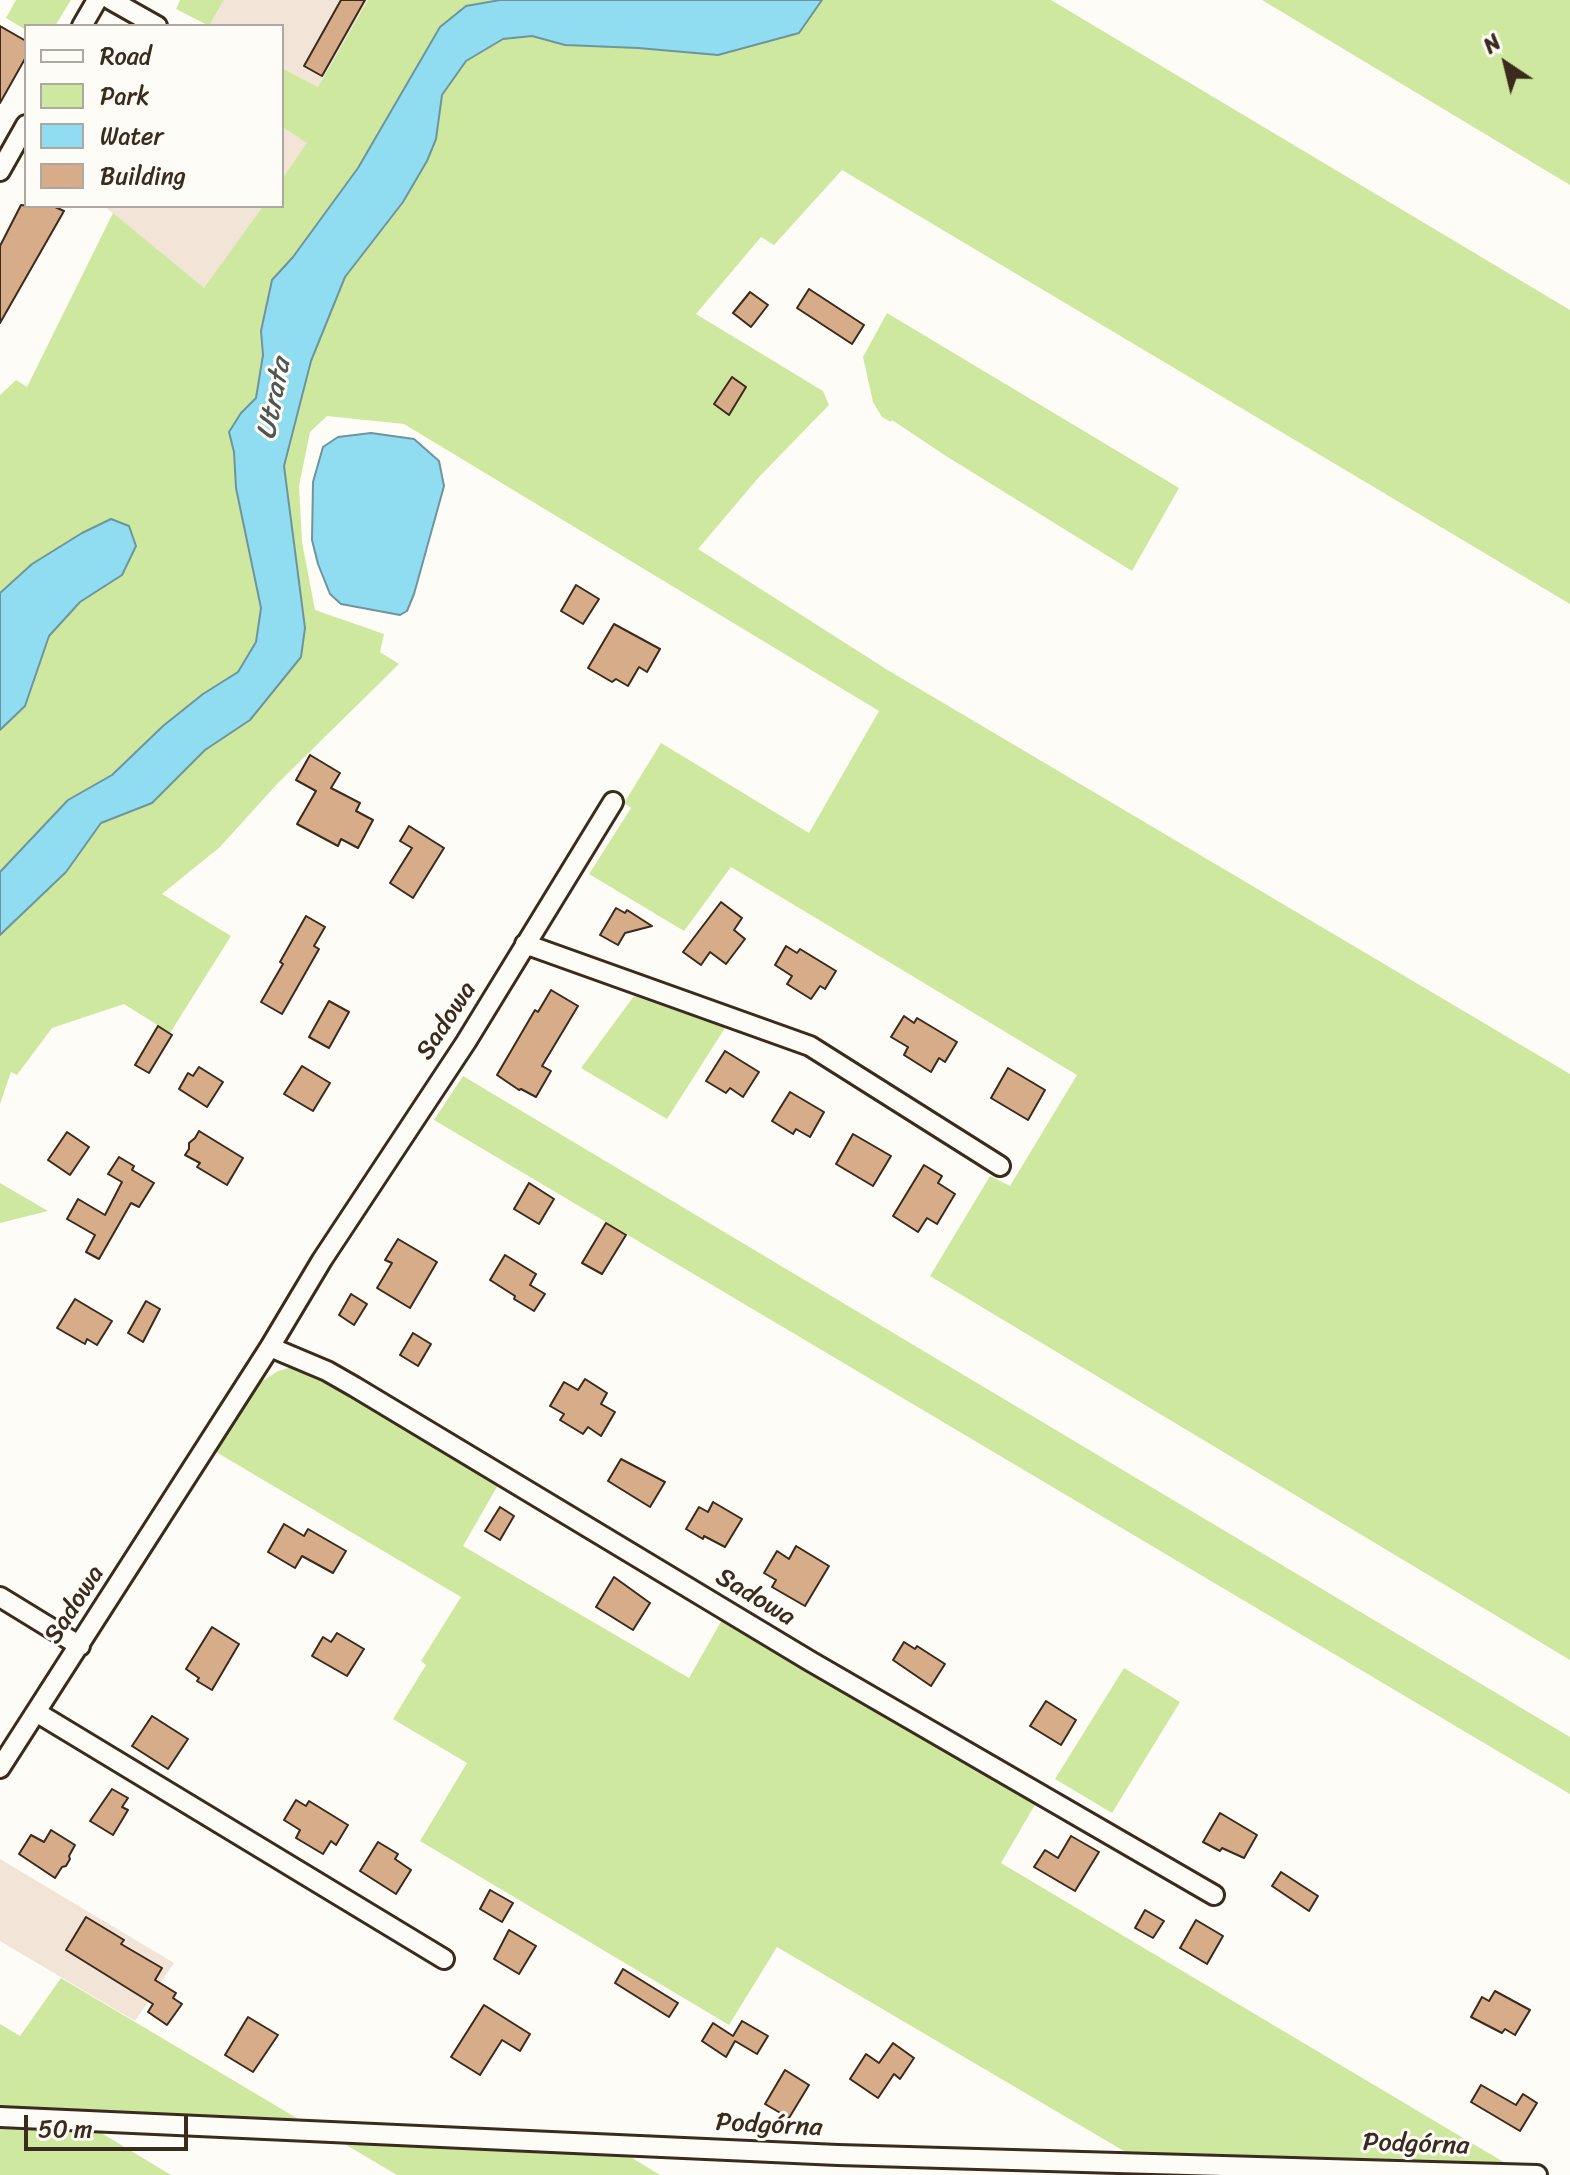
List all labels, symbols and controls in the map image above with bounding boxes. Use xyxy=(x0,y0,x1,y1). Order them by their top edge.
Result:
legend xyxy=(24,24,284,208)
north arrow xyxy=(1466,24,1546,104)
text: N xyxy=(1475,24,1509,64)
text: Road xyxy=(100,35,151,77)
text: Park xyxy=(100,75,149,117)
text: Water xyxy=(100,115,163,157)
text: Building xyxy=(100,155,186,197)
water label: Utrata xyxy=(251,356,299,442)
street label: Sadowa xyxy=(410,976,484,1066)
street label: Sadowa xyxy=(38,1560,112,1650)
street label: Sadowa xyxy=(710,1562,800,1634)
scale bar xyxy=(28,2099,192,2149)
text: 50 m xyxy=(38,2108,93,2150)
street label: Podgórna xyxy=(715,2108,823,2144)
street label: Podgórna xyxy=(1362,2128,1470,2162)

